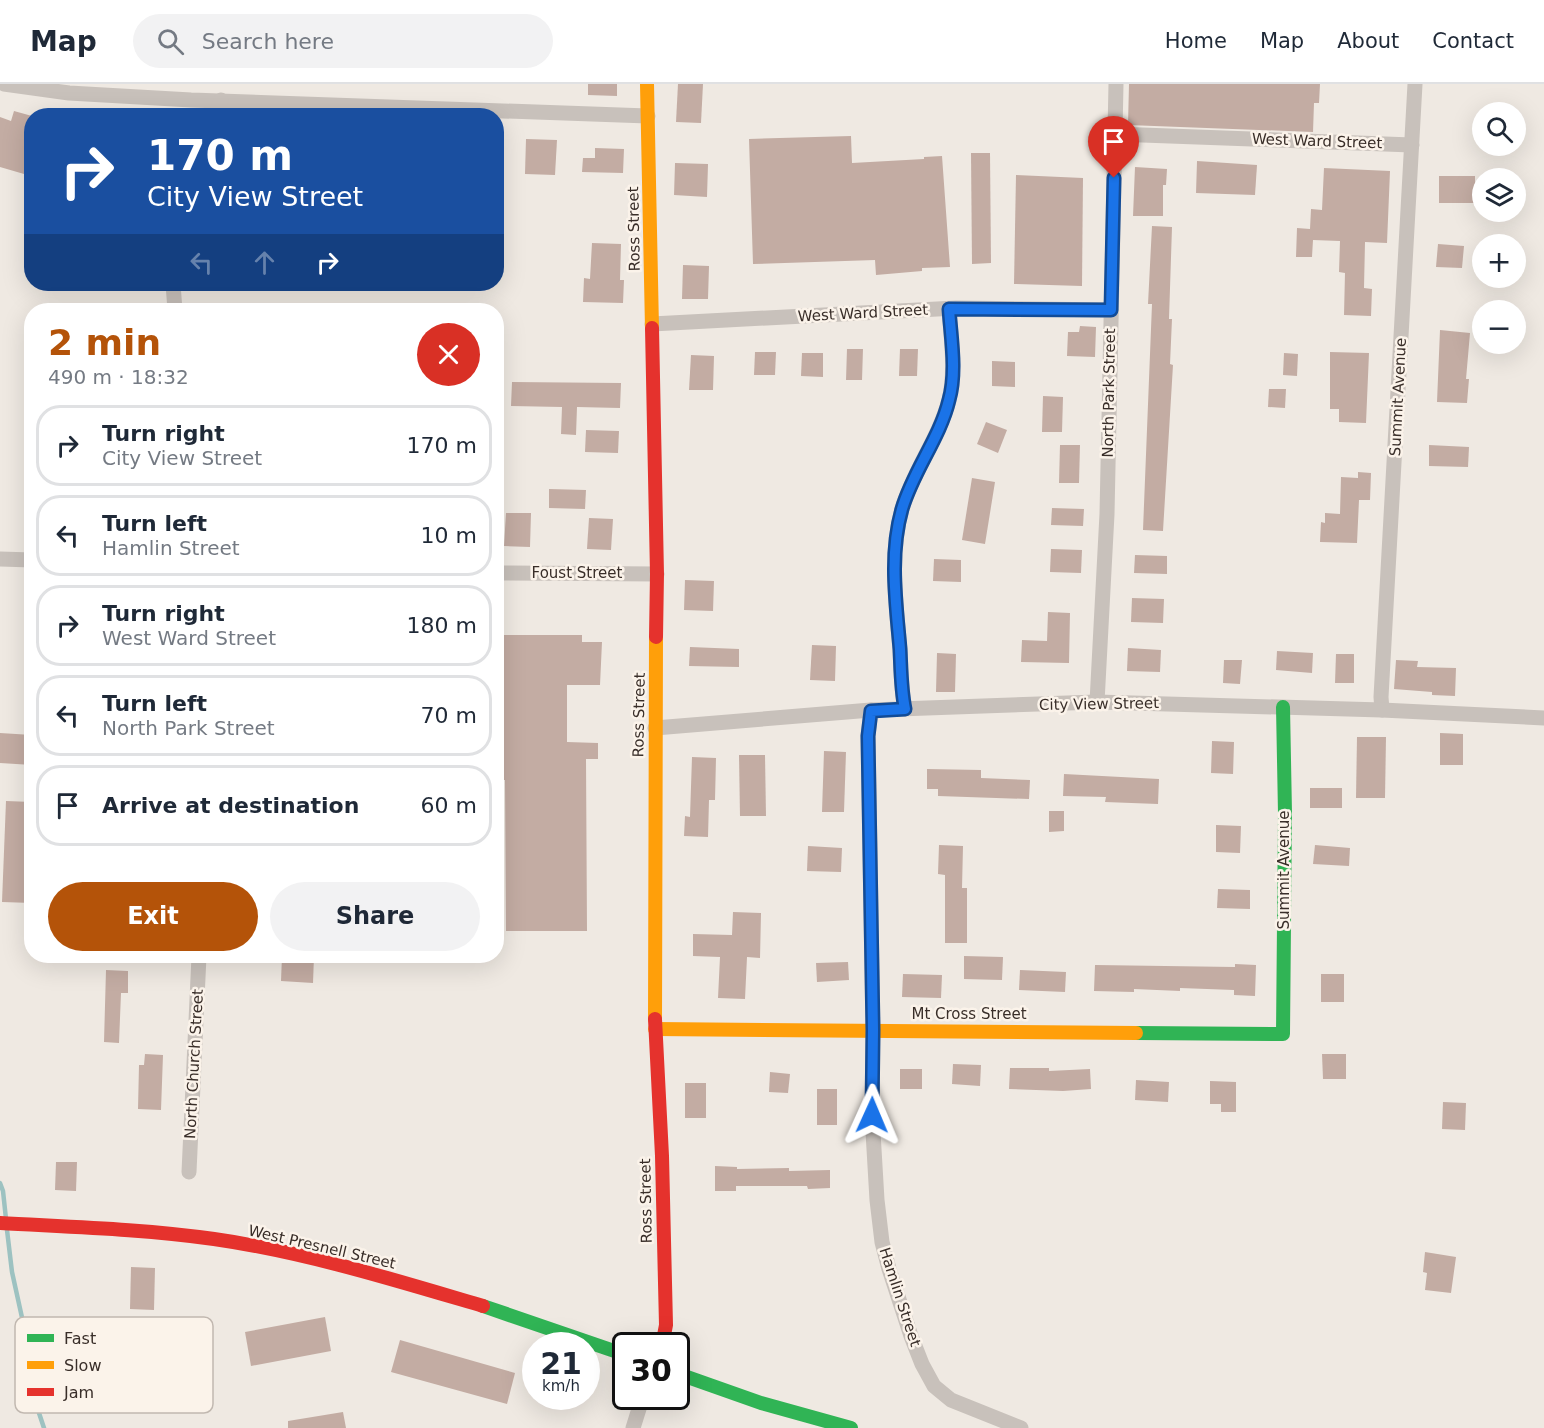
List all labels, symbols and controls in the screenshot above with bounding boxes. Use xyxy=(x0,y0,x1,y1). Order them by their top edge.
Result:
search box xyxy=(133,14,553,68)
text: Map xyxy=(30,25,97,58)
icon: search xyxy=(154,25,187,58)
text: Search here xyxy=(202,29,334,54)
text: Home xyxy=(1165,29,1227,53)
text: Map xyxy=(1260,29,1304,53)
text: About xyxy=(1337,29,1399,53)
text: Contact xyxy=(1432,29,1514,53)
map controls xyxy=(1472,102,1526,354)
button: search xyxy=(1472,102,1526,156)
pin xyxy=(1088,116,1139,178)
icon: arrive xyxy=(1097,125,1130,158)
street label: West Ward Street xyxy=(1251,130,1383,152)
text: 170 m xyxy=(147,131,293,180)
icon: right xyxy=(48,132,126,210)
button: layers xyxy=(1472,168,1526,222)
text: City View Street xyxy=(147,181,363,212)
street label: Ross Street xyxy=(624,186,644,272)
button: + xyxy=(1472,234,1526,288)
icon: left xyxy=(185,246,218,279)
icon: ahead xyxy=(248,246,281,279)
icon: right xyxy=(311,246,344,279)
button: − xyxy=(1472,300,1526,354)
street label: West Ward Street xyxy=(797,301,929,325)
text: 2 min xyxy=(48,322,161,363)
button: close xyxy=(417,323,480,386)
street label: North Park Street xyxy=(1099,328,1119,458)
street label: Summit Avenue xyxy=(1386,337,1410,457)
text: 490 m · 18:32 xyxy=(48,365,189,389)
text: Turn right xyxy=(102,421,225,446)
icon: right xyxy=(51,429,84,462)
text: 170 m xyxy=(407,433,477,458)
text: City View Street xyxy=(102,446,262,470)
text: Turn left xyxy=(102,511,207,536)
icon: left xyxy=(51,519,84,552)
text: 10 m xyxy=(421,523,477,548)
text: Hamlin Street xyxy=(102,536,240,560)
street label: Foust Street xyxy=(532,564,623,582)
text: Turn right xyxy=(102,601,225,626)
icon: right xyxy=(51,609,84,642)
text: 180 m xyxy=(407,613,477,638)
text: West Ward Street xyxy=(102,626,276,650)
street label: Ross Street xyxy=(629,672,649,758)
text: Turn left xyxy=(102,691,207,716)
street label: City View Street xyxy=(1039,694,1159,714)
icon: left xyxy=(51,699,84,732)
text: 70 m xyxy=(421,703,477,728)
text: North Park Street xyxy=(102,716,275,740)
icon: arrive xyxy=(51,789,84,822)
text: Arrive at destination xyxy=(102,793,359,818)
text: 60 m xyxy=(421,793,477,818)
street label: Summit Avenue xyxy=(1275,811,1293,929)
button: Exit xyxy=(48,882,258,951)
button: Share xyxy=(270,882,480,951)
street label: North Church Street xyxy=(181,988,207,1139)
street label: Mt Cross Street xyxy=(911,1005,1027,1023)
position arrow xyxy=(840,1083,904,1147)
street label: Ross Street xyxy=(636,1158,656,1244)
street label: West Presnell Street xyxy=(247,1221,398,1273)
street label: Hamlin Street xyxy=(875,1245,925,1349)
legend xyxy=(15,1317,213,1413)
text: Fast xyxy=(64,1329,96,1348)
speed limit sign: 30 xyxy=(612,1332,690,1410)
text: 21 xyxy=(540,1346,582,1381)
text: Slow xyxy=(64,1356,101,1375)
text: km/h xyxy=(542,1377,580,1395)
text: Jam xyxy=(63,1383,94,1402)

